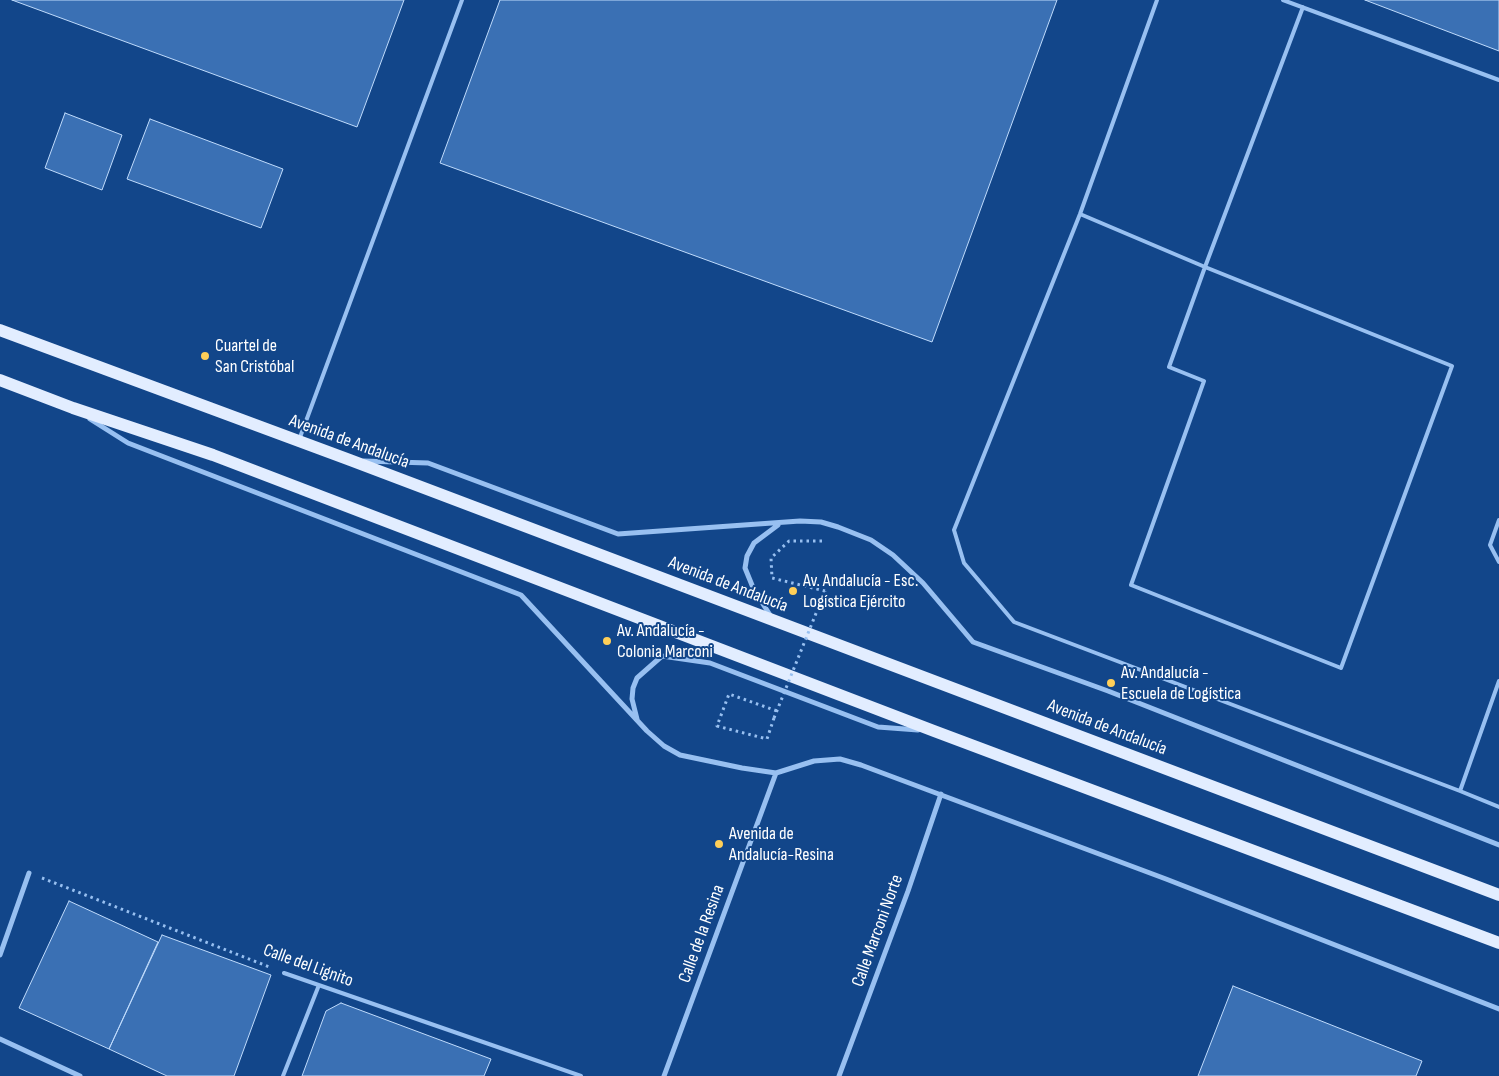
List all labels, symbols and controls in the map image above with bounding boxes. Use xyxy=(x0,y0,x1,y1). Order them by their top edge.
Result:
place label: Cuartel de San Cristóbal xyxy=(215,335,294,378)
marker: Cuartel de San Cristóbal xyxy=(199,350,211,362)
street label: Avenida de Andalucía xyxy=(286,410,412,474)
street label: Avenida de Andalucía xyxy=(665,552,791,618)
place label: Av. Andalucía - Esc. Logística Ejército xyxy=(803,570,918,612)
marker: Av. Andalucía - Esc. Logística Ejército xyxy=(787,585,799,597)
place label: Av. Andalucía - Colonia Marconi xyxy=(617,620,713,662)
marker: Av. Andalucía - Colonia Marconi xyxy=(601,635,613,647)
place label: Av. Andalucía - Escuela de Logística xyxy=(1121,662,1241,704)
marker: Av. Andalucía - Escuela de Logística xyxy=(1105,677,1117,689)
street label: Avenida de Andalucía xyxy=(1044,695,1170,761)
place label: Avenida de Andalucía-Resina xyxy=(729,823,834,866)
marker: Avenida de Andalucía-Resina xyxy=(713,838,725,850)
street label: Calle Marconi Norte xyxy=(848,872,908,990)
street label: Calle de la Resina xyxy=(674,882,730,986)
street label: Calle del Lignito xyxy=(260,940,356,992)

